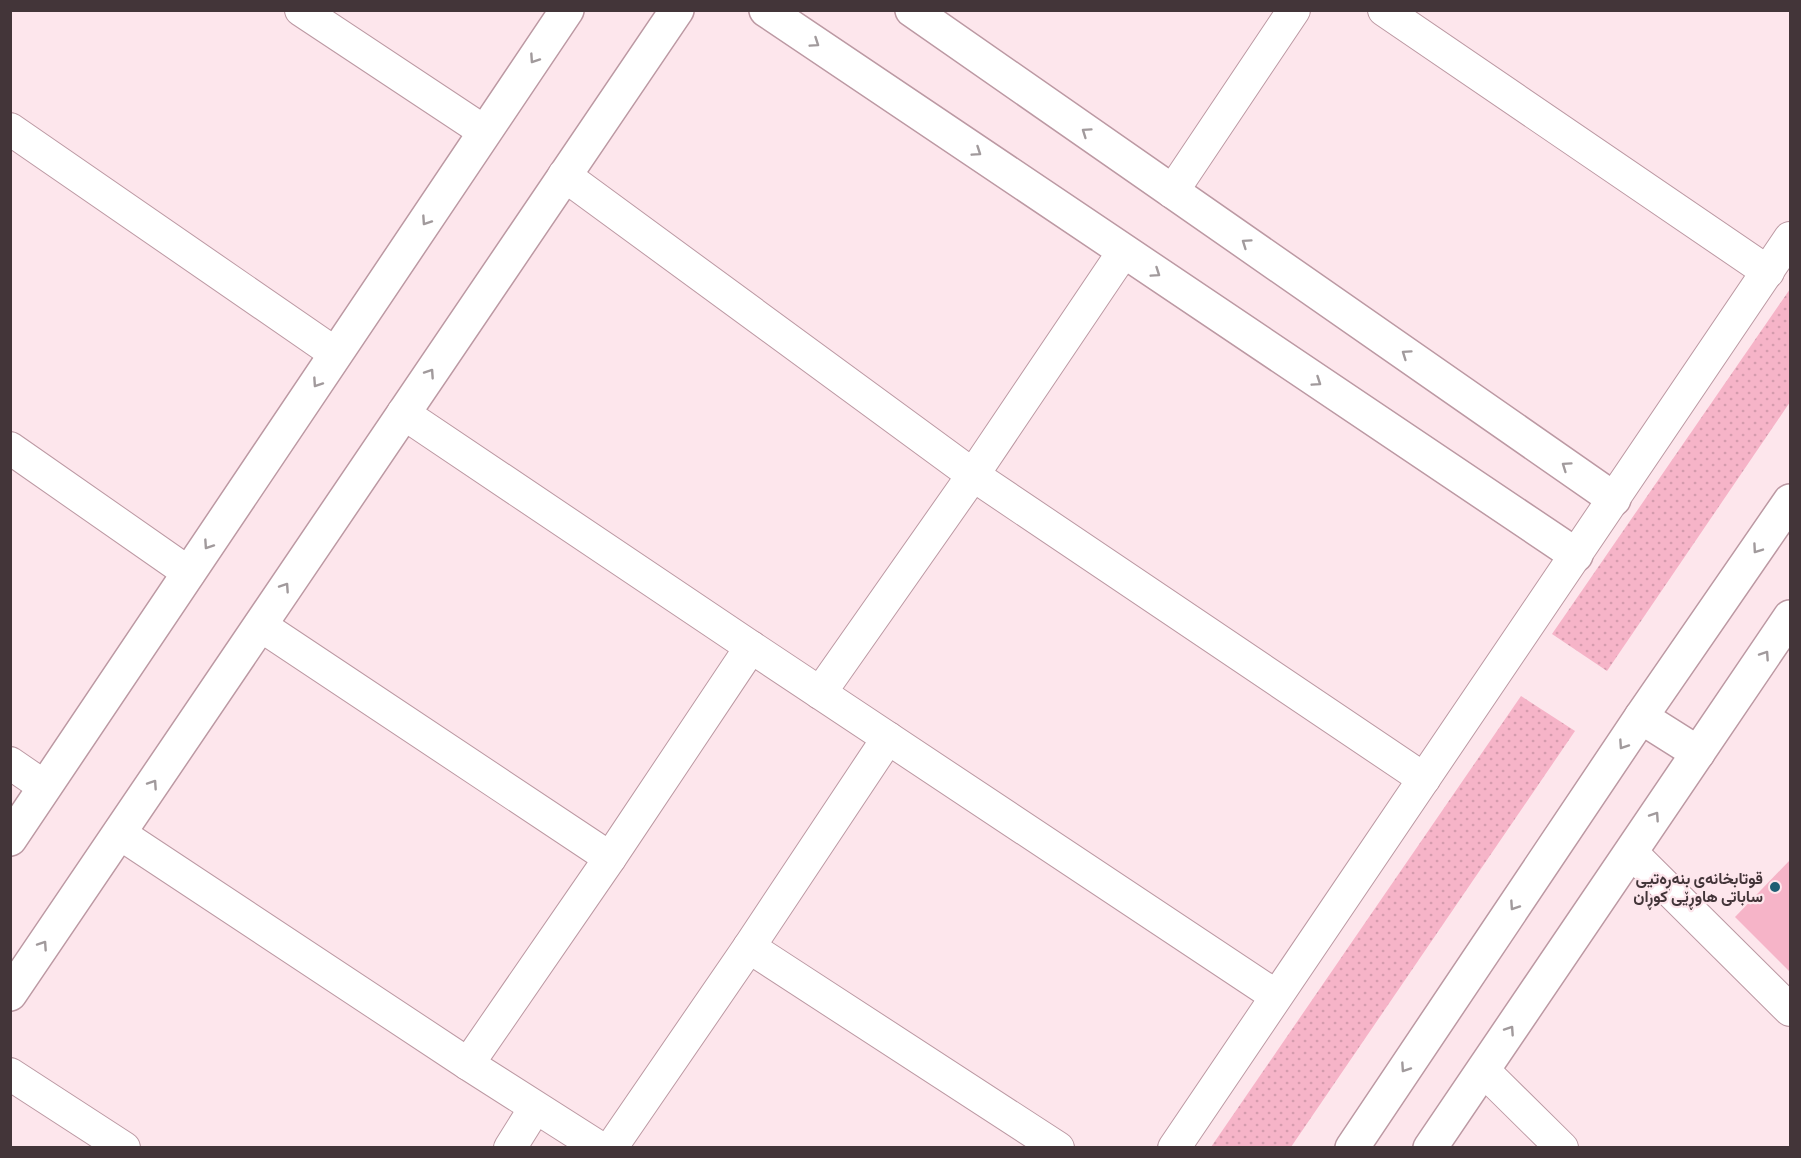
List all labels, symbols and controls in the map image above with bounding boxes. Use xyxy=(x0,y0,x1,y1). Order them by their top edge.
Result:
one-way arrow xyxy=(808,36,819,47)
one-way arrow xyxy=(530,52,541,63)
one-way arrow xyxy=(1081,128,1092,139)
one-way arrow xyxy=(970,145,981,156)
one-way arrow xyxy=(422,214,433,225)
one-way arrow xyxy=(1241,239,1252,250)
one-way arrow xyxy=(1149,266,1160,277)
one-way arrow xyxy=(1401,350,1412,361)
one-way arrow xyxy=(422,369,433,380)
one-way arrow xyxy=(1311,374,1322,385)
one-way arrow xyxy=(313,376,324,387)
one-way arrow xyxy=(1562,462,1573,473)
one-way arrow xyxy=(204,538,215,549)
one-way arrow xyxy=(1753,543,1764,554)
one-way arrow xyxy=(278,583,289,594)
one-way arrow xyxy=(1758,650,1769,661)
one-way arrow xyxy=(1619,738,1630,749)
one-way arrow xyxy=(146,779,157,790)
one-way arrow xyxy=(1648,812,1659,823)
place label: قوتابخانەی بنەڕەتیی ساباتی هاوڕێی کوڕان xyxy=(1633,868,1763,910)
marker: قوتابخانەی بنەڕەتیی ساباتی هاوڕێی کوڕان xyxy=(1768,880,1782,894)
one-way arrow xyxy=(1510,900,1521,911)
one-way arrow xyxy=(36,941,47,952)
one-way arrow xyxy=(1503,1025,1514,1036)
one-way arrow xyxy=(1401,1061,1412,1072)

